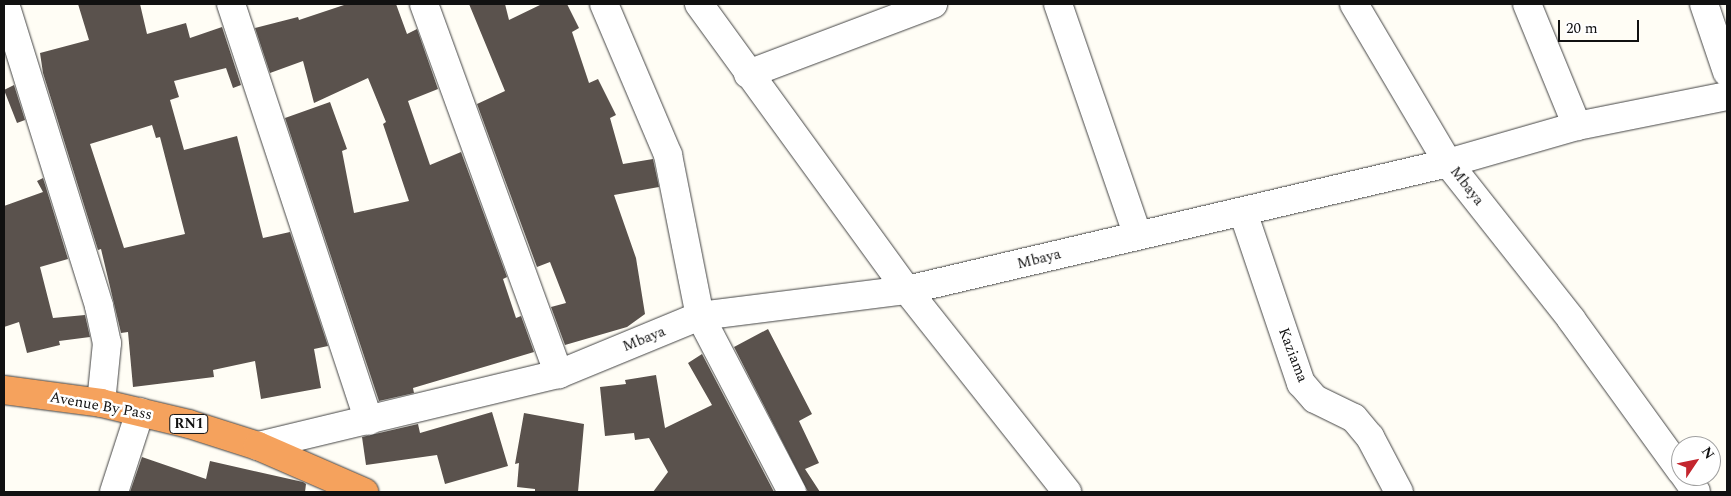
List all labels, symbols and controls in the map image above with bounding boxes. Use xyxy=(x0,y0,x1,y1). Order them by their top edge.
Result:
scale bar xyxy=(1561,10,1642,42)
text: 20 m xyxy=(1566,17,1598,40)
street label: Mbaya xyxy=(1446,163,1488,209)
street label: Mbaya xyxy=(1015,245,1063,273)
street label: Mbaya xyxy=(620,322,668,356)
street label: Kaziama xyxy=(1274,325,1312,385)
street label: Avenue By Pass xyxy=(48,388,154,424)
road number: RN1 xyxy=(169,412,209,436)
north arrow xyxy=(1671,436,1721,486)
text: N xyxy=(1696,442,1720,464)

